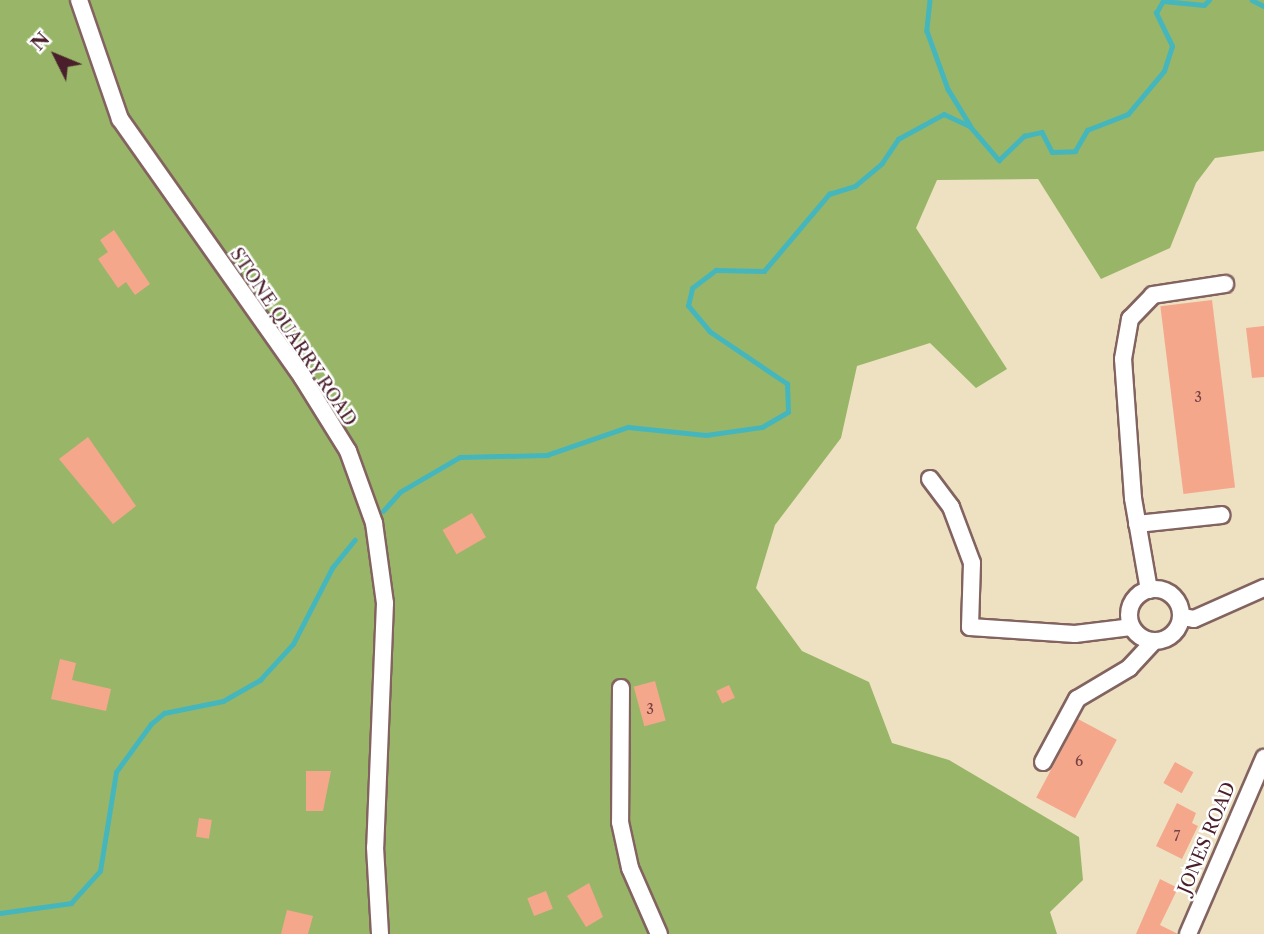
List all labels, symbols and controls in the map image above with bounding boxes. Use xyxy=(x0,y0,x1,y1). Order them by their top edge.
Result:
north arrow xyxy=(21,21,91,91)
text: N xyxy=(26,27,54,55)
street label: STONE QUARRY ROAD xyxy=(225,244,361,430)
house number: 3 xyxy=(1194,389,1202,405)
house number: 3 xyxy=(646,701,654,717)
house number: 6 xyxy=(1075,753,1083,769)
street label: JONES ROAD xyxy=(1174,779,1240,897)
house number: 7 xyxy=(1174,828,1180,844)

